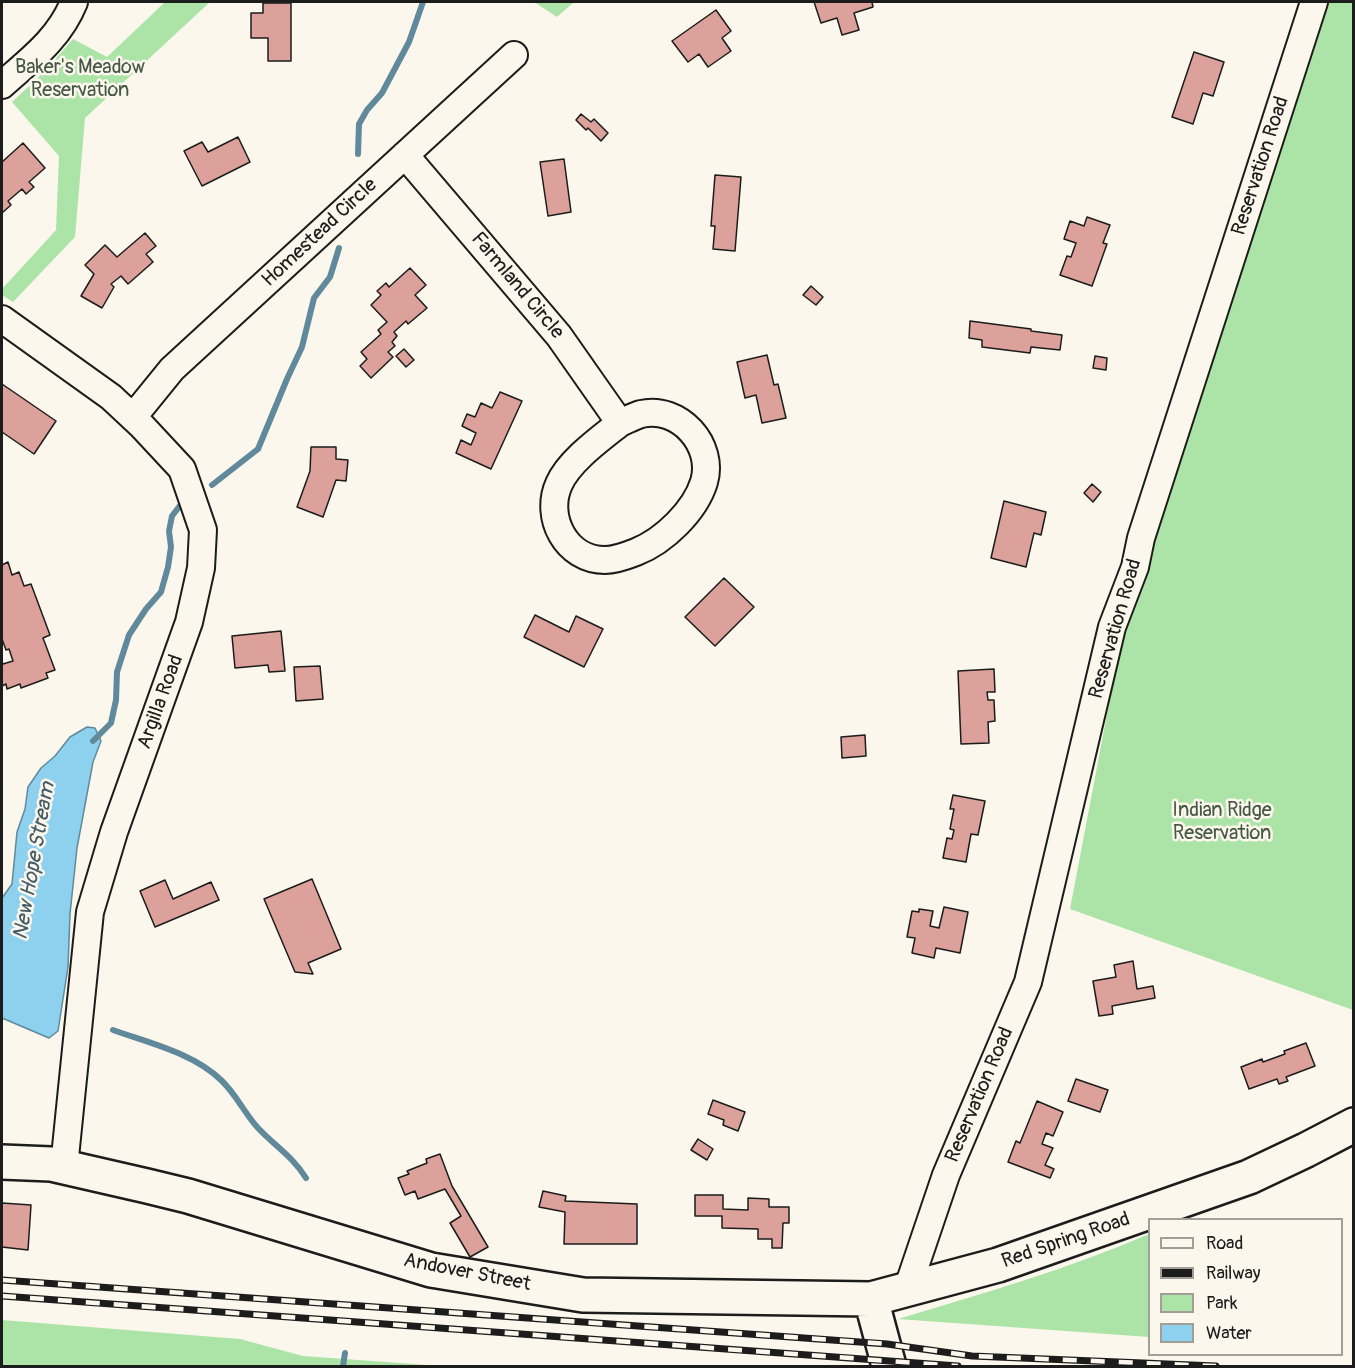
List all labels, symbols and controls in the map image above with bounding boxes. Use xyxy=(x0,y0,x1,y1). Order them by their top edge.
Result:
park label: Baker's Meadow Reservation xyxy=(15,56,145,103)
street label: Reservation Road xyxy=(1227,94,1295,238)
street label: Homestead Circle xyxy=(257,174,383,292)
street label: Farmland Circle xyxy=(465,228,569,344)
street label: Reservation Road xyxy=(1085,556,1147,702)
street label: Argilla Road xyxy=(133,652,189,752)
water label: New Hope Stream xyxy=(9,780,61,942)
park label: Indian Ridge Reservation xyxy=(1172,799,1272,846)
street label: Reservation Road xyxy=(941,1024,1019,1166)
street label: Red Spring Road xyxy=(999,1208,1133,1274)
legend xyxy=(1148,1218,1343,1356)
text: Road xyxy=(1206,1232,1243,1255)
street label: Andover Street xyxy=(401,1249,533,1297)
text: Railway xyxy=(1206,1262,1261,1285)
text: Park xyxy=(1206,1292,1238,1315)
text: Water xyxy=(1206,1322,1252,1345)

